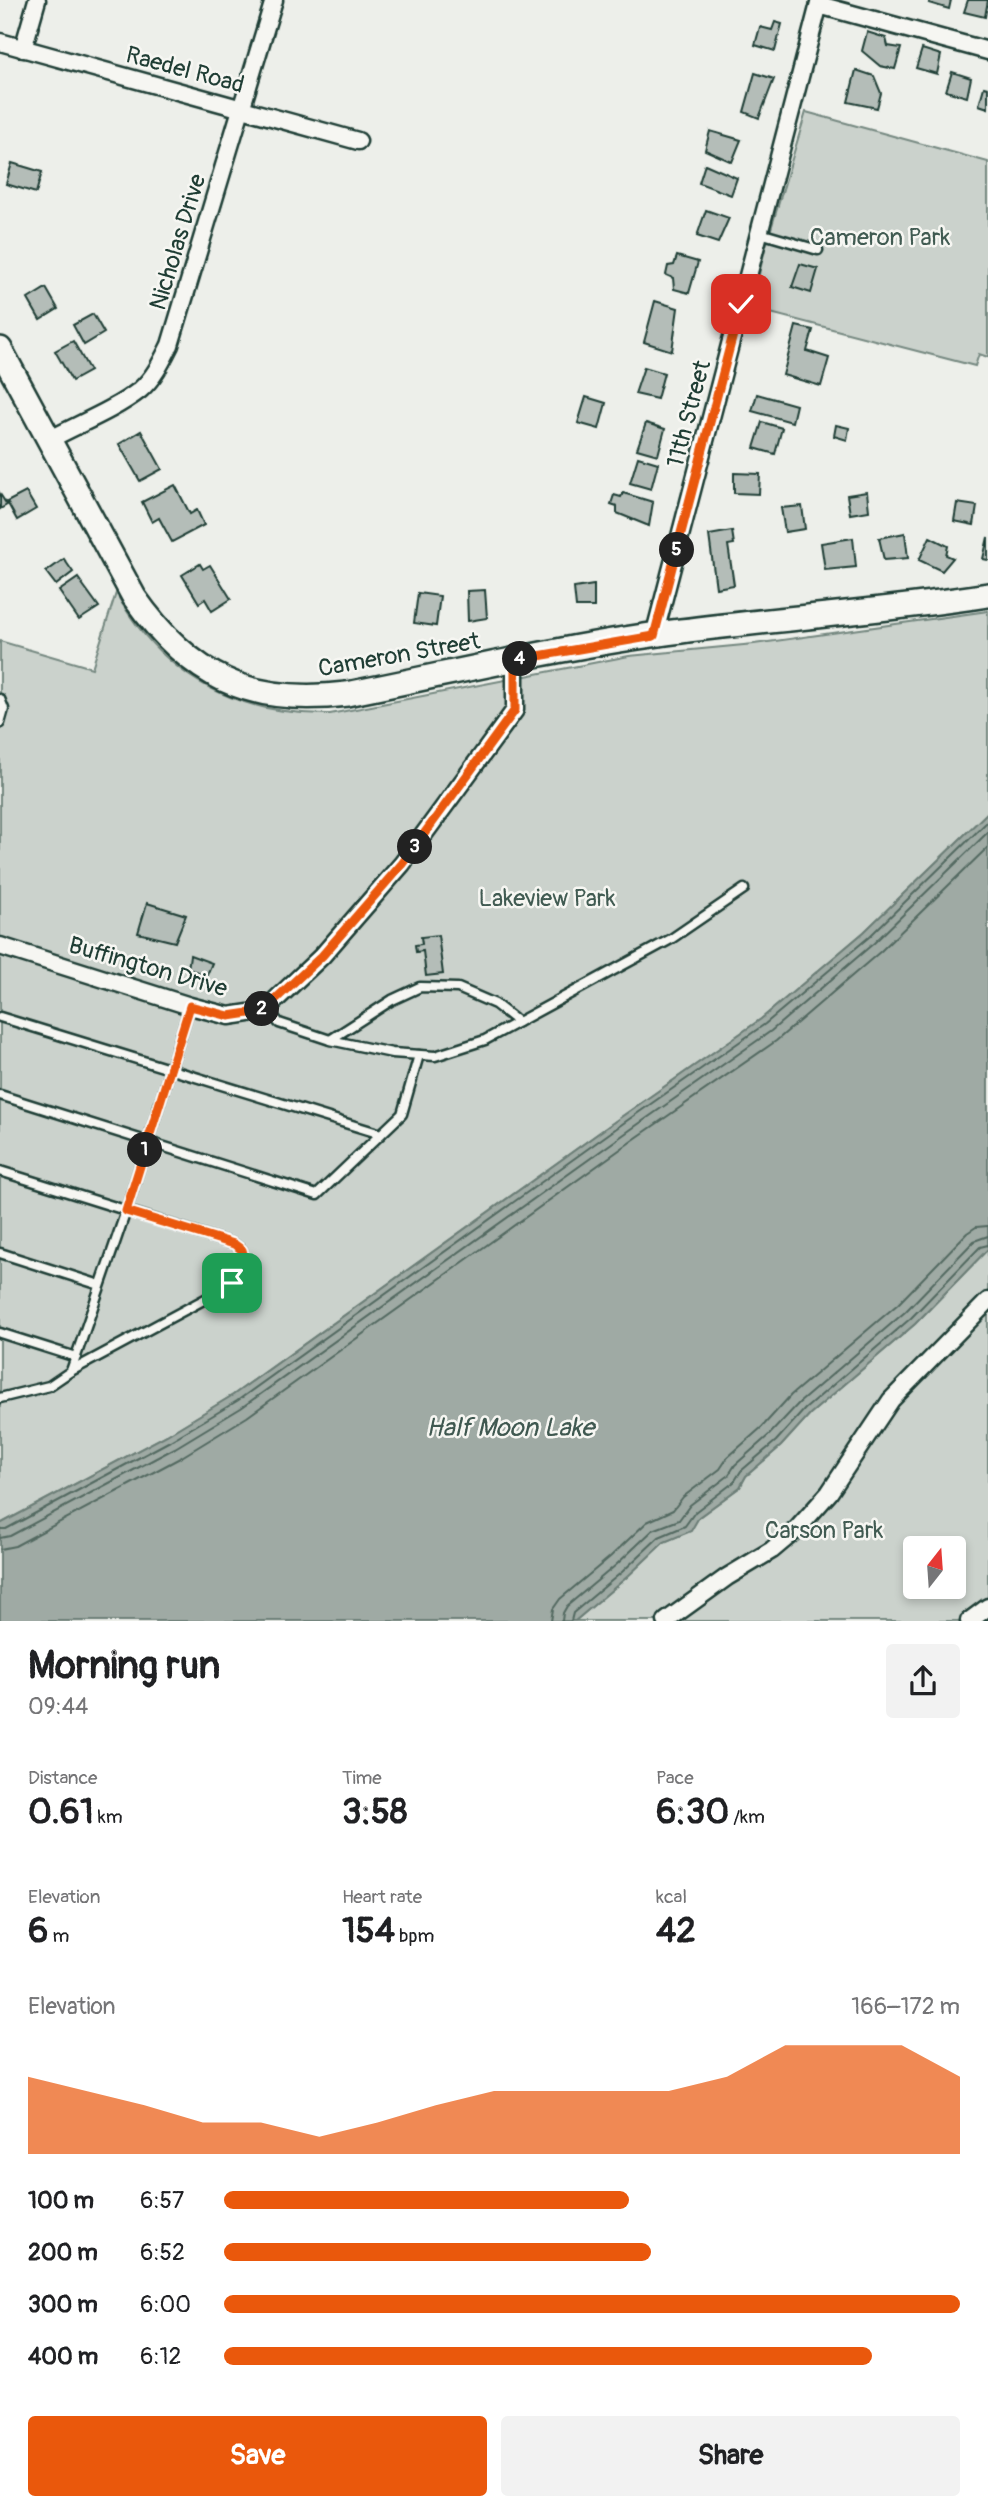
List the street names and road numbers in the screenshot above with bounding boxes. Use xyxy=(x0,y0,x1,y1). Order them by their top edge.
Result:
street label: Raedel Road xyxy=(123,40,247,100)
street label: Nicholas Drive xyxy=(144,170,213,314)
street label: 11th Street xyxy=(661,357,717,471)
street label: Cameron Street xyxy=(316,626,482,683)
street label: Buffington Drive xyxy=(65,931,231,1004)

